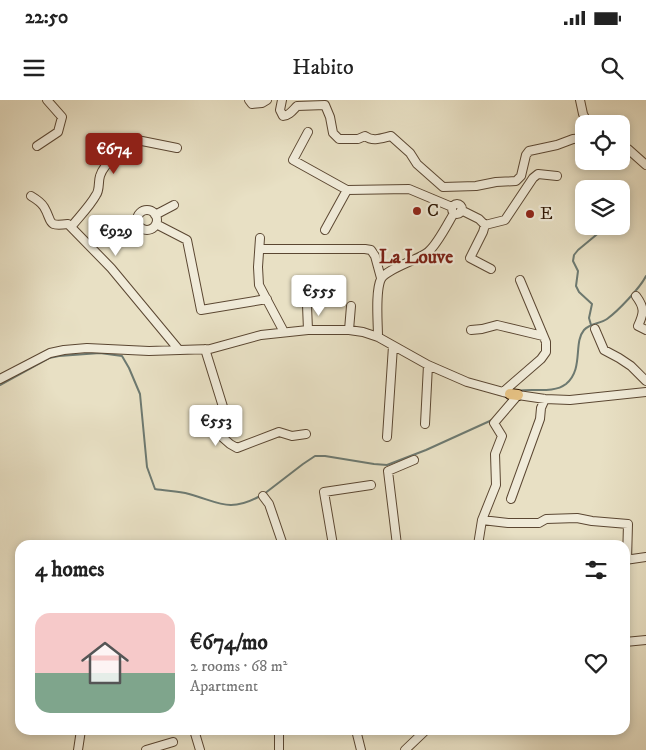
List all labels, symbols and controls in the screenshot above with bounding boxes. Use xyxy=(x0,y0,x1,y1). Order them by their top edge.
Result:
text: 22:50 xyxy=(25,6,68,29)
icon: menu xyxy=(20,54,48,82)
text: Habito xyxy=(292,54,354,81)
icon: search xyxy=(598,54,626,82)
map controls xyxy=(575,115,630,235)
button: locate xyxy=(575,115,630,170)
pin: €674 xyxy=(84,132,144,175)
text: €674 xyxy=(96,139,132,159)
button: layers xyxy=(575,180,630,235)
place label: C xyxy=(427,200,439,222)
place label: E xyxy=(540,203,553,225)
marker: C xyxy=(411,205,423,217)
marker: E xyxy=(524,208,536,220)
pin: €929 xyxy=(86,214,146,257)
text: €929 xyxy=(99,221,133,241)
district label: La Louve xyxy=(379,246,453,269)
pin: €555 xyxy=(289,274,349,317)
text: €555 xyxy=(302,281,336,301)
pin: €553 xyxy=(186,404,246,447)
text: €553 xyxy=(200,411,232,431)
icon: filters xyxy=(582,556,610,584)
text: 4 homes xyxy=(35,557,104,583)
text: €674/mo xyxy=(190,630,268,656)
icon: home xyxy=(75,633,135,693)
icon: heart xyxy=(582,649,610,677)
text: 2 rooms · 68 m² xyxy=(190,656,287,676)
text: Apartment xyxy=(190,676,258,696)

